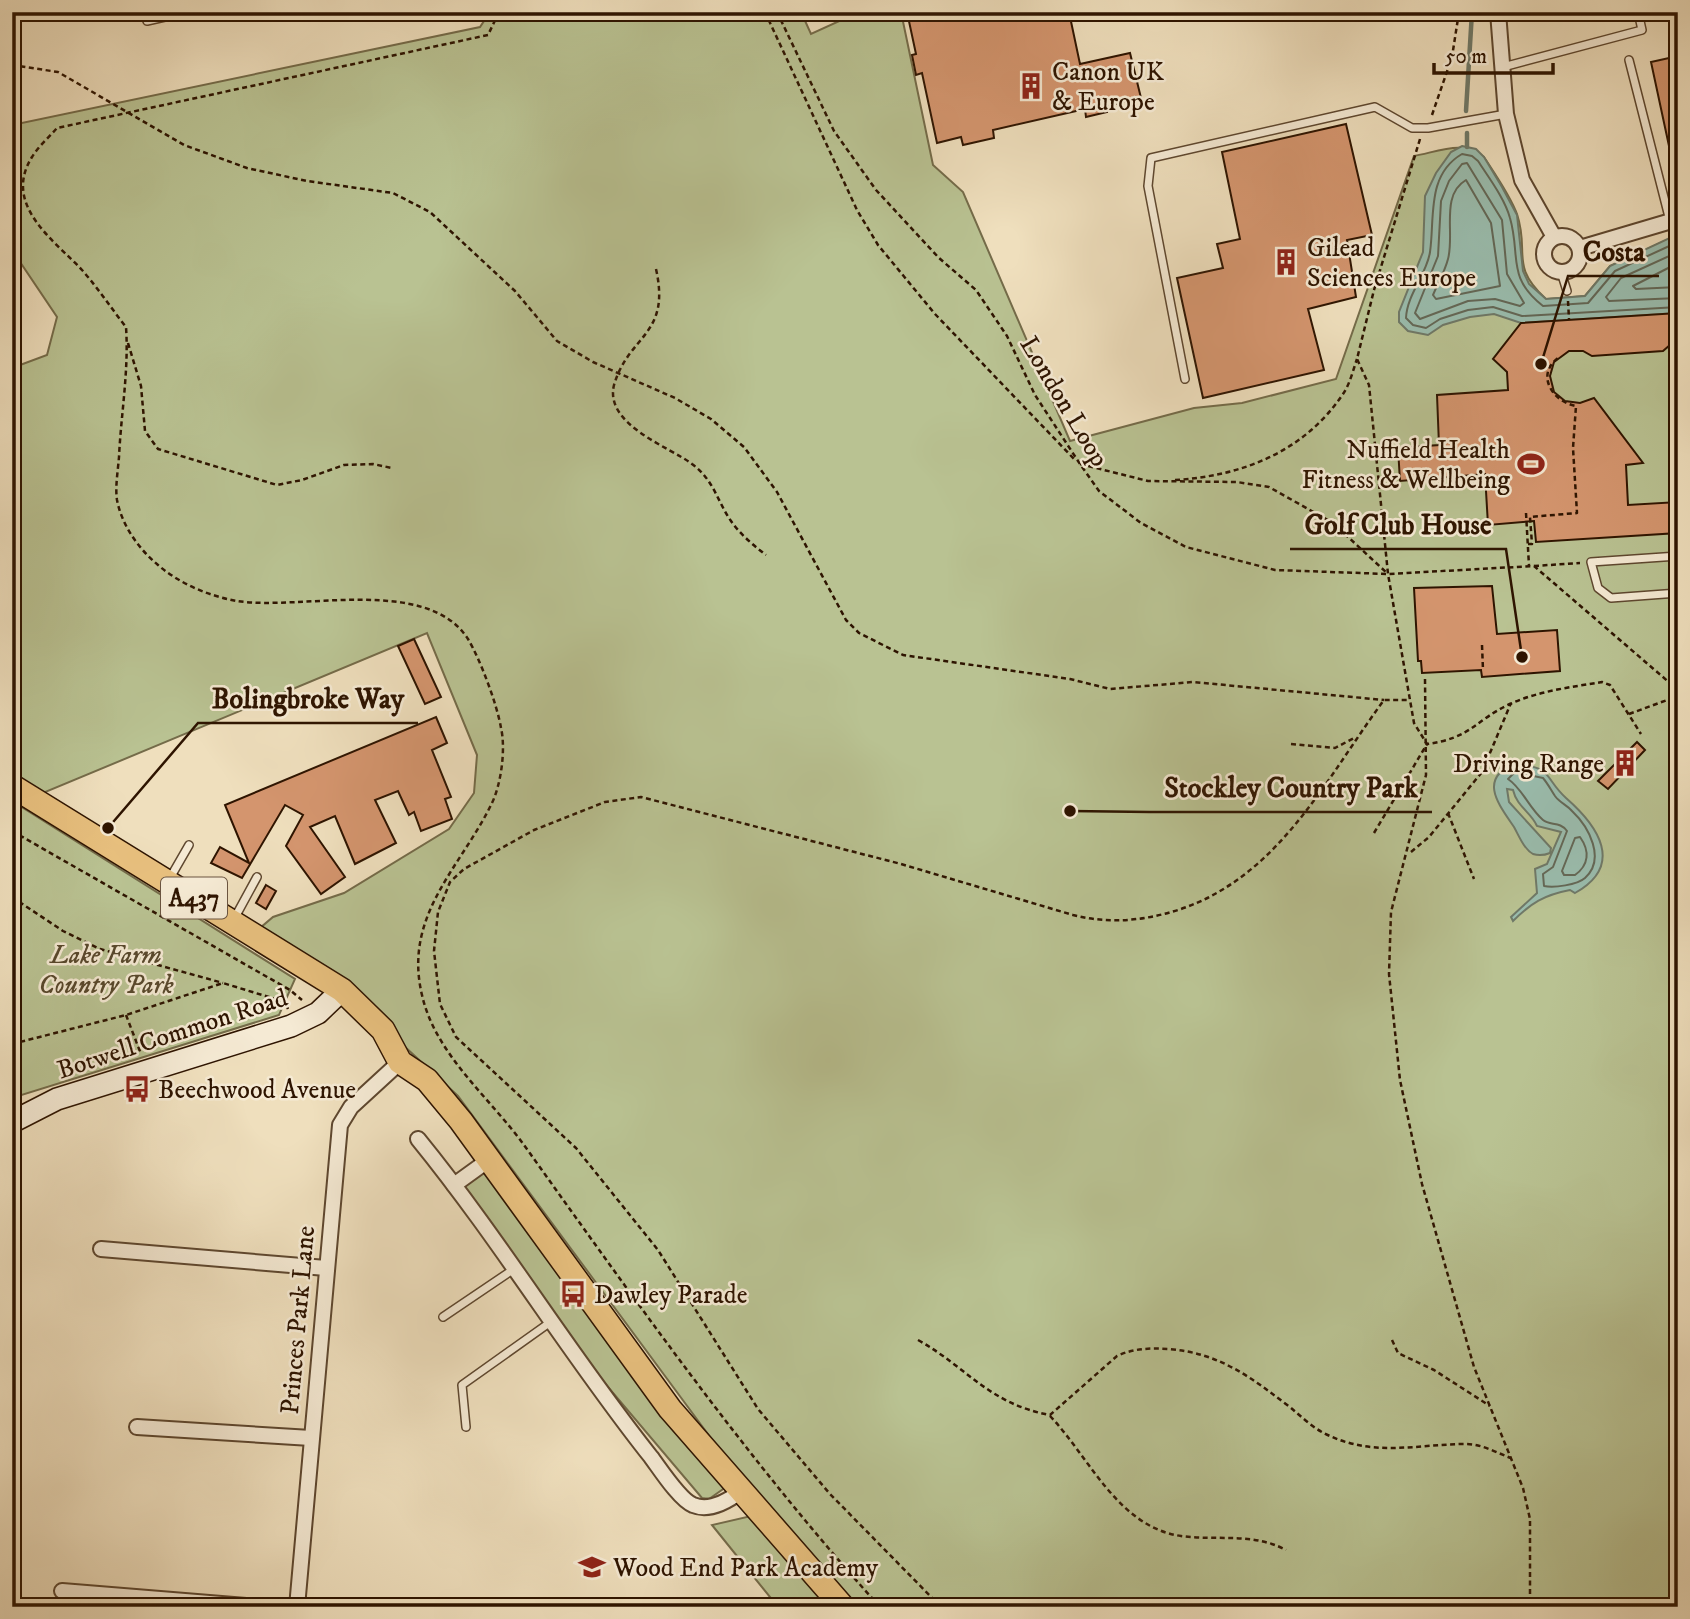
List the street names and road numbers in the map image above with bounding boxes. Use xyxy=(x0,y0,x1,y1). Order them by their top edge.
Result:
street label: London Loop xyxy=(1012,330,1116,473)
road number: A437 xyxy=(161,877,227,918)
street label: Botwell Common Road xyxy=(53,982,292,1087)
street label: Princes Park Lane xyxy=(274,1224,323,1416)

